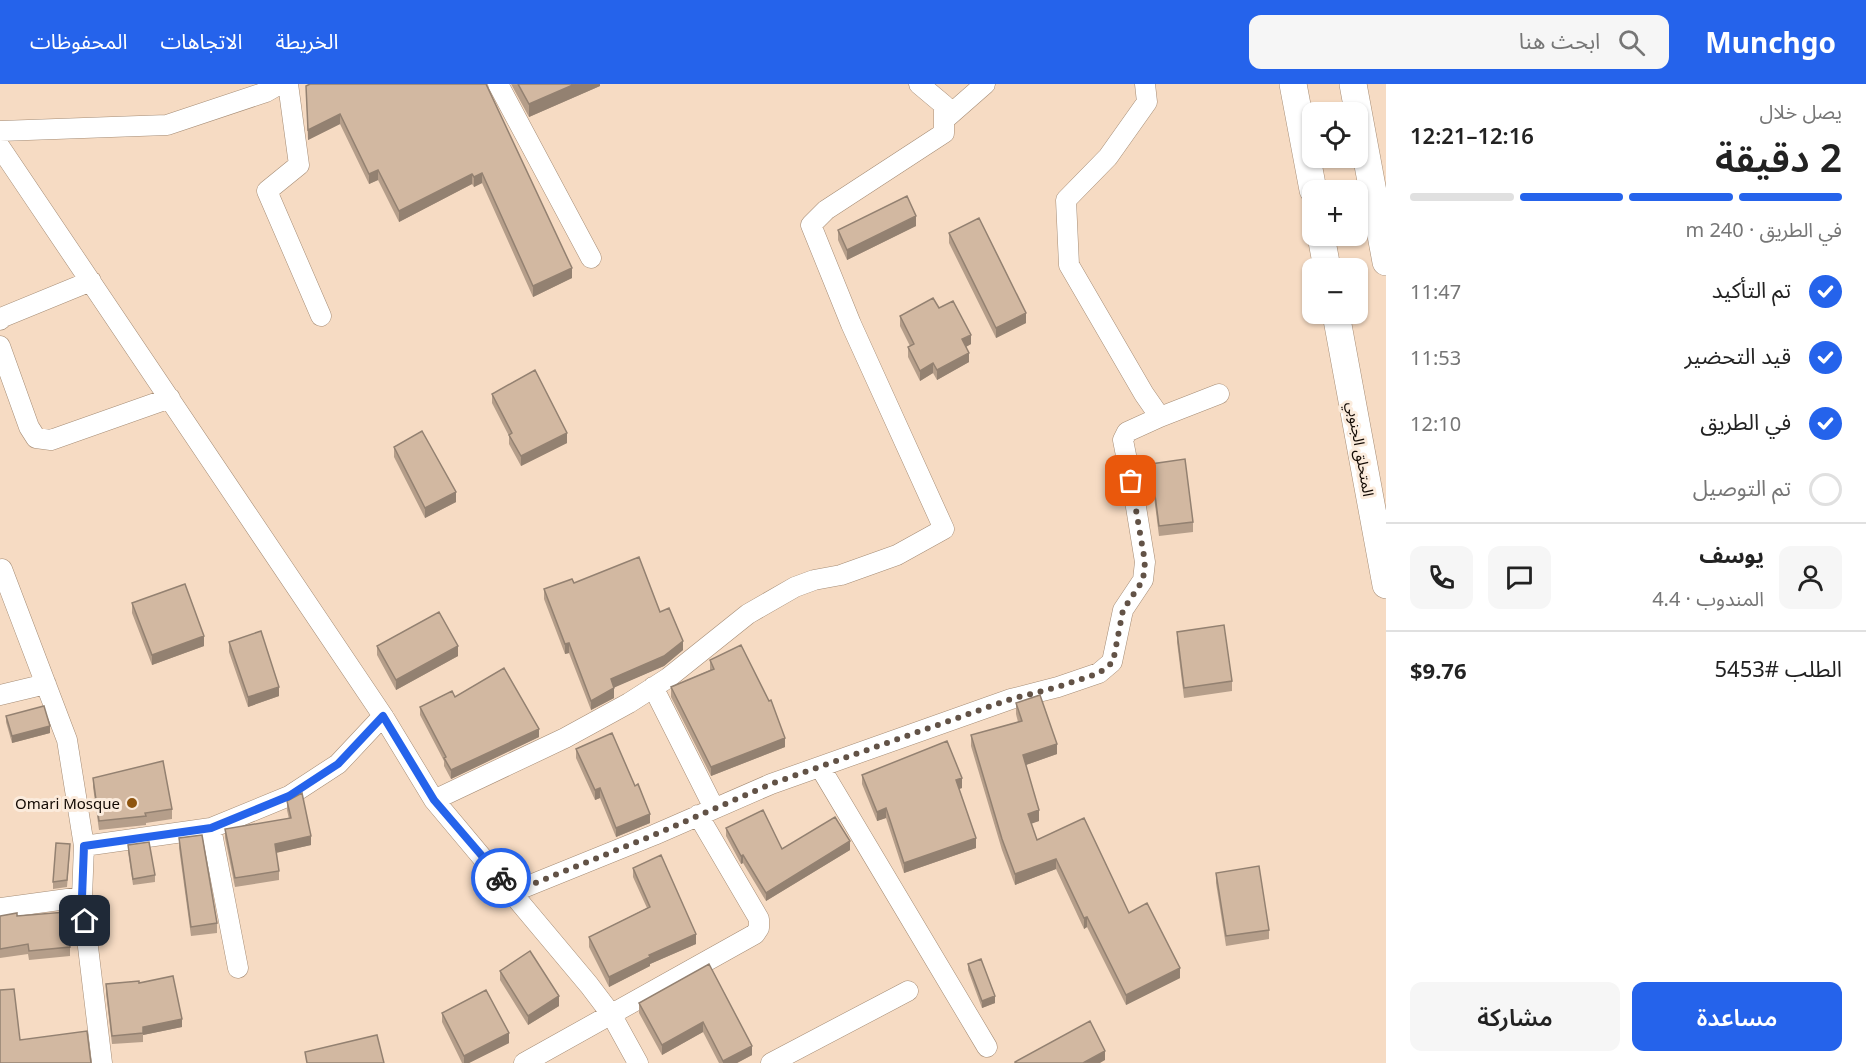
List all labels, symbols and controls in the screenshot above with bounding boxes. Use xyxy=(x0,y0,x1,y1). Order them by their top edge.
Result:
search box xyxy=(1249,15,1669,69)
text: Munchgo xyxy=(1705,23,1836,61)
text: ابحث هنا xyxy=(1519,25,1600,55)
icon: search xyxy=(1615,26,1648,59)
text: المحفوظات xyxy=(30,27,127,55)
text: الاتجاهات xyxy=(160,27,242,55)
text: الخريطة xyxy=(275,27,338,55)
text: يصل خلال xyxy=(1760,98,1842,125)
map controls xyxy=(1302,102,1368,324)
button: locate xyxy=(1302,102,1368,168)
text: 12:16–12:21 xyxy=(1410,120,1534,150)
text: 2 دقيقة xyxy=(1715,130,1842,183)
button: + xyxy=(1302,180,1368,246)
text: في الطريق · 240 m xyxy=(1686,216,1842,243)
button: − xyxy=(1302,258,1368,324)
text: تم التأكيد xyxy=(1712,274,1791,304)
icon: check xyxy=(1809,275,1842,308)
text: 11:47 xyxy=(1410,278,1461,305)
text: قيد التحضير xyxy=(1685,340,1791,370)
icon: check xyxy=(1809,341,1842,374)
text: 11:53 xyxy=(1410,344,1461,371)
street label: المتحلق الجنوبي xyxy=(1340,400,1379,499)
text: في الطريق xyxy=(1700,406,1791,436)
icon: check xyxy=(1809,407,1842,440)
text: 12:10 xyxy=(1410,410,1461,437)
pin xyxy=(1105,455,1156,506)
icon: bag xyxy=(1114,464,1147,497)
text: تم التوصيل xyxy=(1693,472,1791,502)
text: يوسف xyxy=(1699,539,1764,569)
button: phone xyxy=(1410,546,1473,609)
button: chat xyxy=(1488,546,1551,609)
button: person xyxy=(1779,546,1842,609)
text: المندوب · 4.4 xyxy=(1652,585,1764,612)
text: الطلب #5453 xyxy=(1715,653,1842,683)
text: $9.76 xyxy=(1410,655,1467,685)
place label: Omari Mosque xyxy=(15,793,120,813)
marker: Omari Mosque xyxy=(125,796,139,810)
courier xyxy=(471,848,531,908)
icon: bike xyxy=(485,862,518,895)
pin xyxy=(59,895,110,946)
icon: home xyxy=(68,904,101,937)
button: مشاركة xyxy=(1410,982,1620,1051)
button: مساعدة xyxy=(1632,982,1842,1051)

